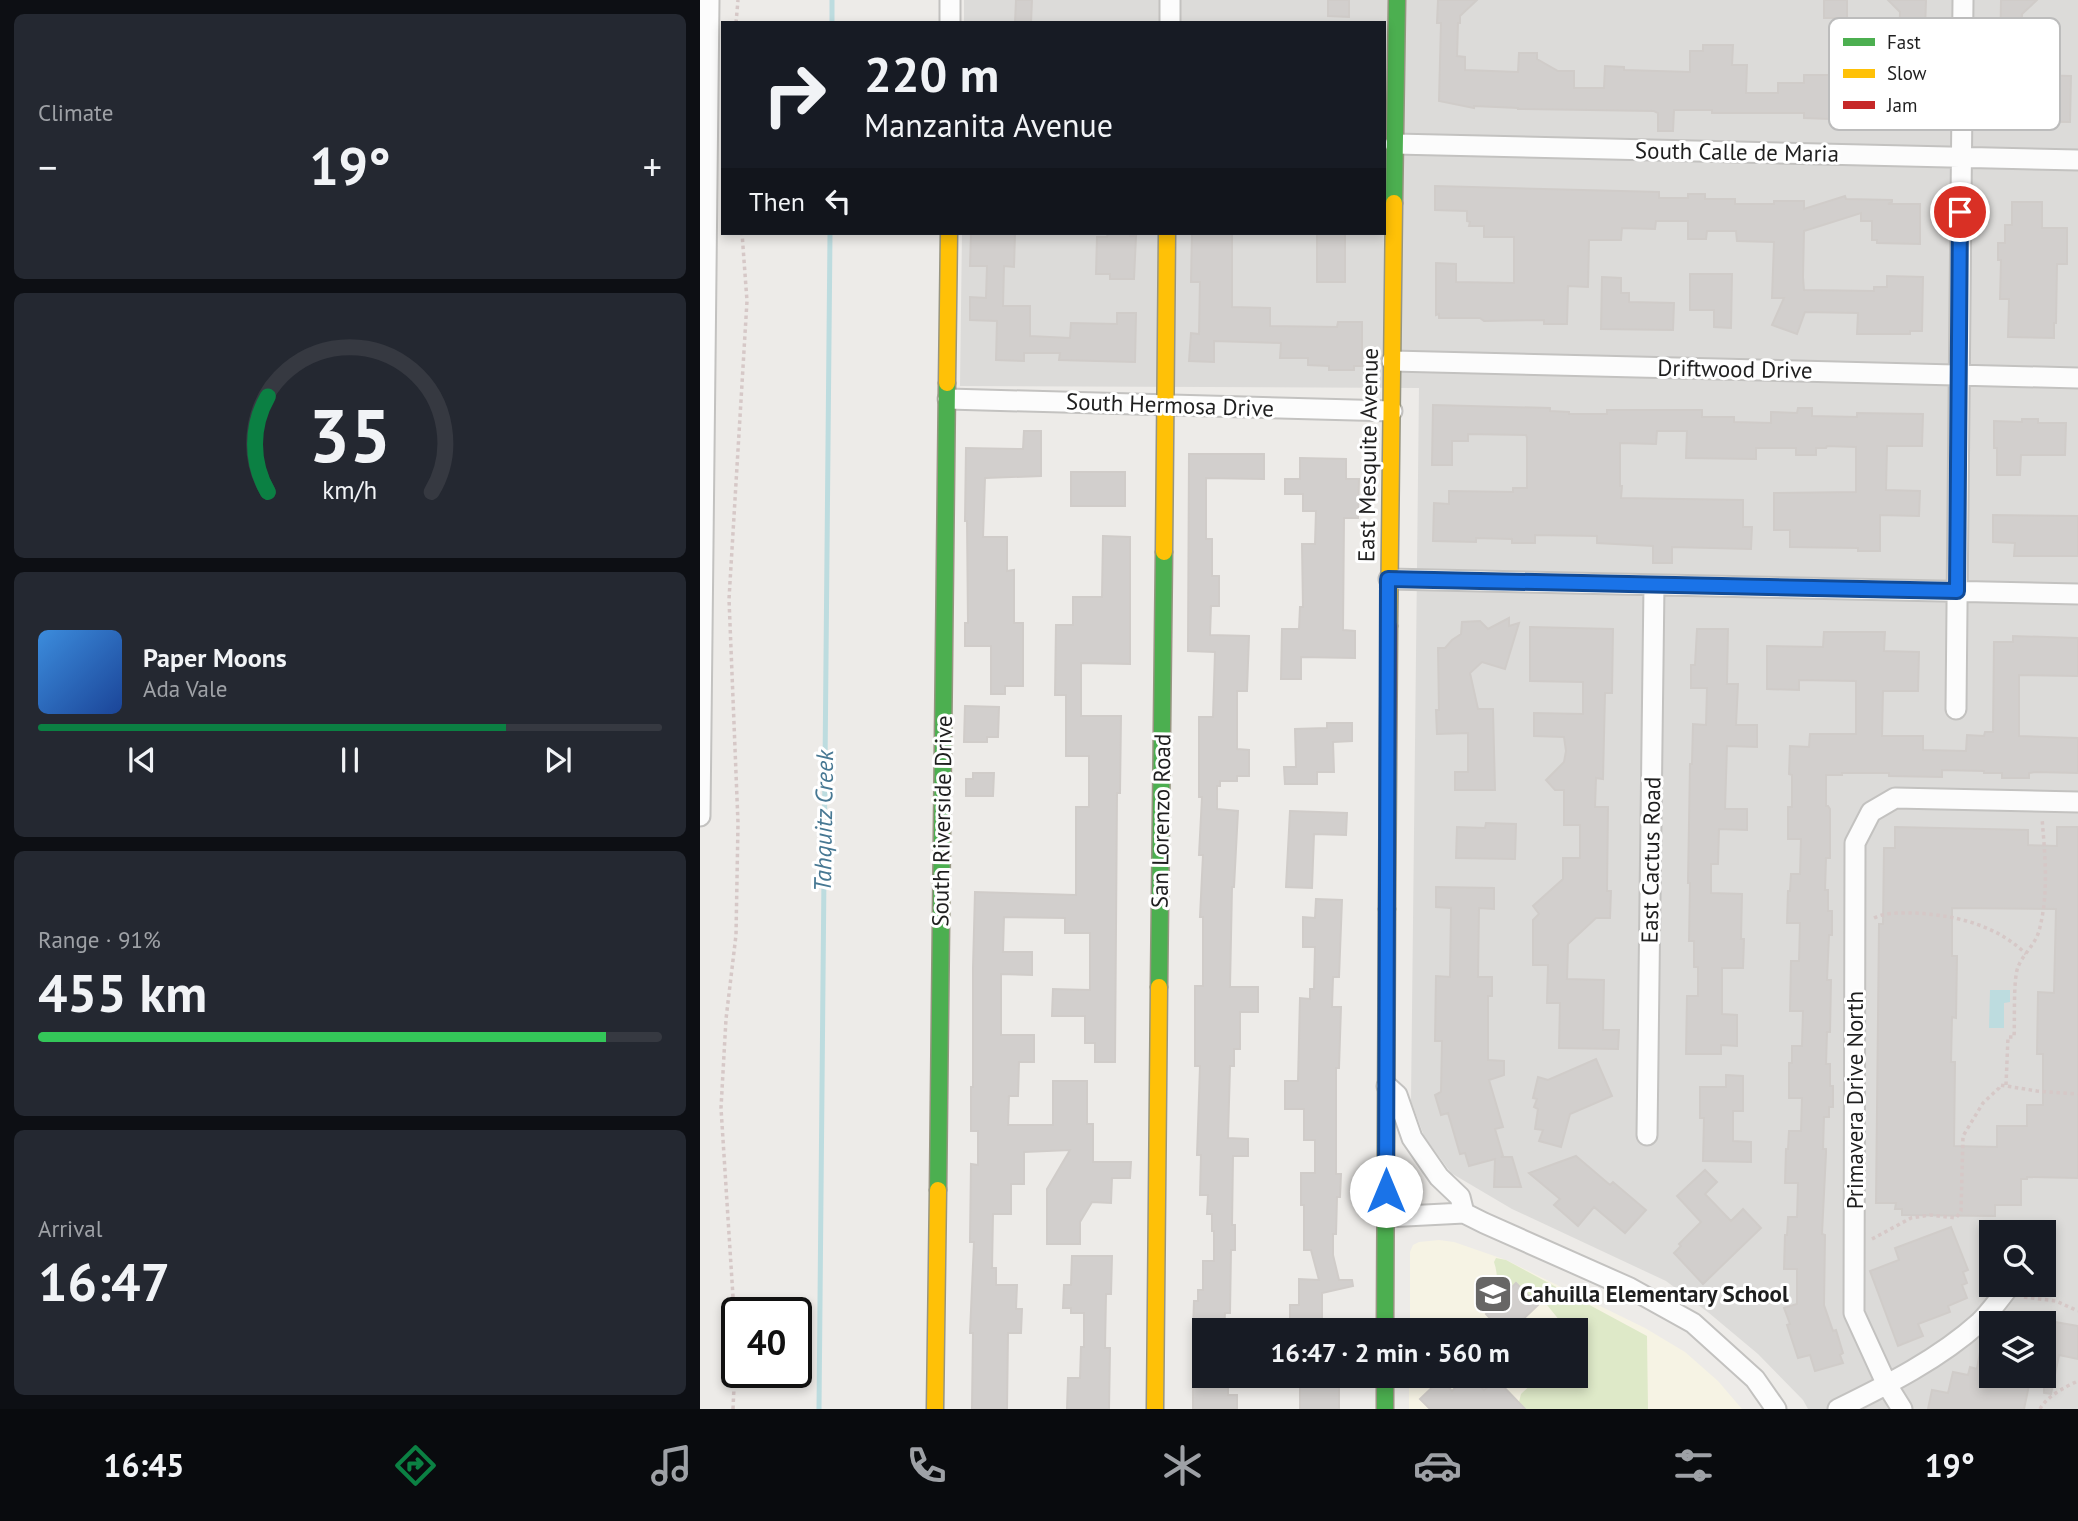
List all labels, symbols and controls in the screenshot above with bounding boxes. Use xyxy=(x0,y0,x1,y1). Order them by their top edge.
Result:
legend xyxy=(1829,18,2060,130)
text: Fast xyxy=(1887,30,1921,54)
text: 220 m xyxy=(864,42,999,106)
icon: right xyxy=(749,49,840,140)
text: Slow xyxy=(1887,61,1927,85)
text: Jam xyxy=(1886,93,1917,117)
text: Climate xyxy=(38,98,113,127)
text: Manzanita Avenue xyxy=(864,104,1113,146)
text: 19° xyxy=(309,132,391,199)
street label: South Calle de Maria xyxy=(1635,135,1839,168)
text: − xyxy=(38,142,57,191)
text: + xyxy=(643,142,662,191)
icon: left xyxy=(819,182,857,220)
pin xyxy=(1930,182,1990,242)
text: Then xyxy=(749,185,805,218)
icon: arrive xyxy=(1941,193,1979,231)
street label: East Mesquite Avenue xyxy=(1351,348,1384,562)
street label: Driftwood Drive xyxy=(1657,353,1813,384)
street label: South Hermosa Drive xyxy=(1065,386,1275,423)
text: 35 xyxy=(309,388,391,482)
text: km/h xyxy=(323,473,377,505)
text: Paper Moons xyxy=(143,641,287,674)
text: Ada Vale xyxy=(143,674,227,703)
street label: South Riverside Drive xyxy=(925,715,958,927)
street label: San Lorenzo Road xyxy=(1144,734,1177,908)
icon: previous xyxy=(123,741,161,779)
icon: pause xyxy=(331,741,369,779)
icon: next xyxy=(539,741,577,779)
water label: Tahquitz Creek xyxy=(807,749,840,892)
street label: East Cactus Road xyxy=(1635,776,1666,944)
text: Range · 91% xyxy=(38,925,161,954)
text: 455 km xyxy=(38,959,207,1026)
street label: Primavera Drive North xyxy=(1840,991,1869,1209)
position arrow xyxy=(1349,1154,1423,1228)
text: Arrival xyxy=(38,1214,102,1243)
map controls xyxy=(1979,1220,2056,1388)
button: search xyxy=(1979,1220,2056,1297)
text: 16:47 xyxy=(38,1248,170,1315)
school or university icon: Cahuilla Elementary School xyxy=(1472,1273,1514,1315)
place label: Cahuilla Elementary School xyxy=(1520,1279,1789,1308)
speed limit sign: 40 xyxy=(721,1297,812,1388)
button: layers xyxy=(1979,1311,2056,1388)
text: 16:47 · 2 min · 560 m xyxy=(1270,1336,1510,1369)
icon: directions xyxy=(391,1441,440,1490)
icon: music xyxy=(647,1441,696,1490)
icon: phone xyxy=(902,1441,951,1490)
icon: climate xyxy=(1158,1441,1207,1490)
icon: car xyxy=(1413,1441,1462,1490)
icon: filters xyxy=(1669,1441,1718,1490)
text: 16:45 xyxy=(103,1444,184,1486)
text: 19° xyxy=(1924,1444,1975,1486)

